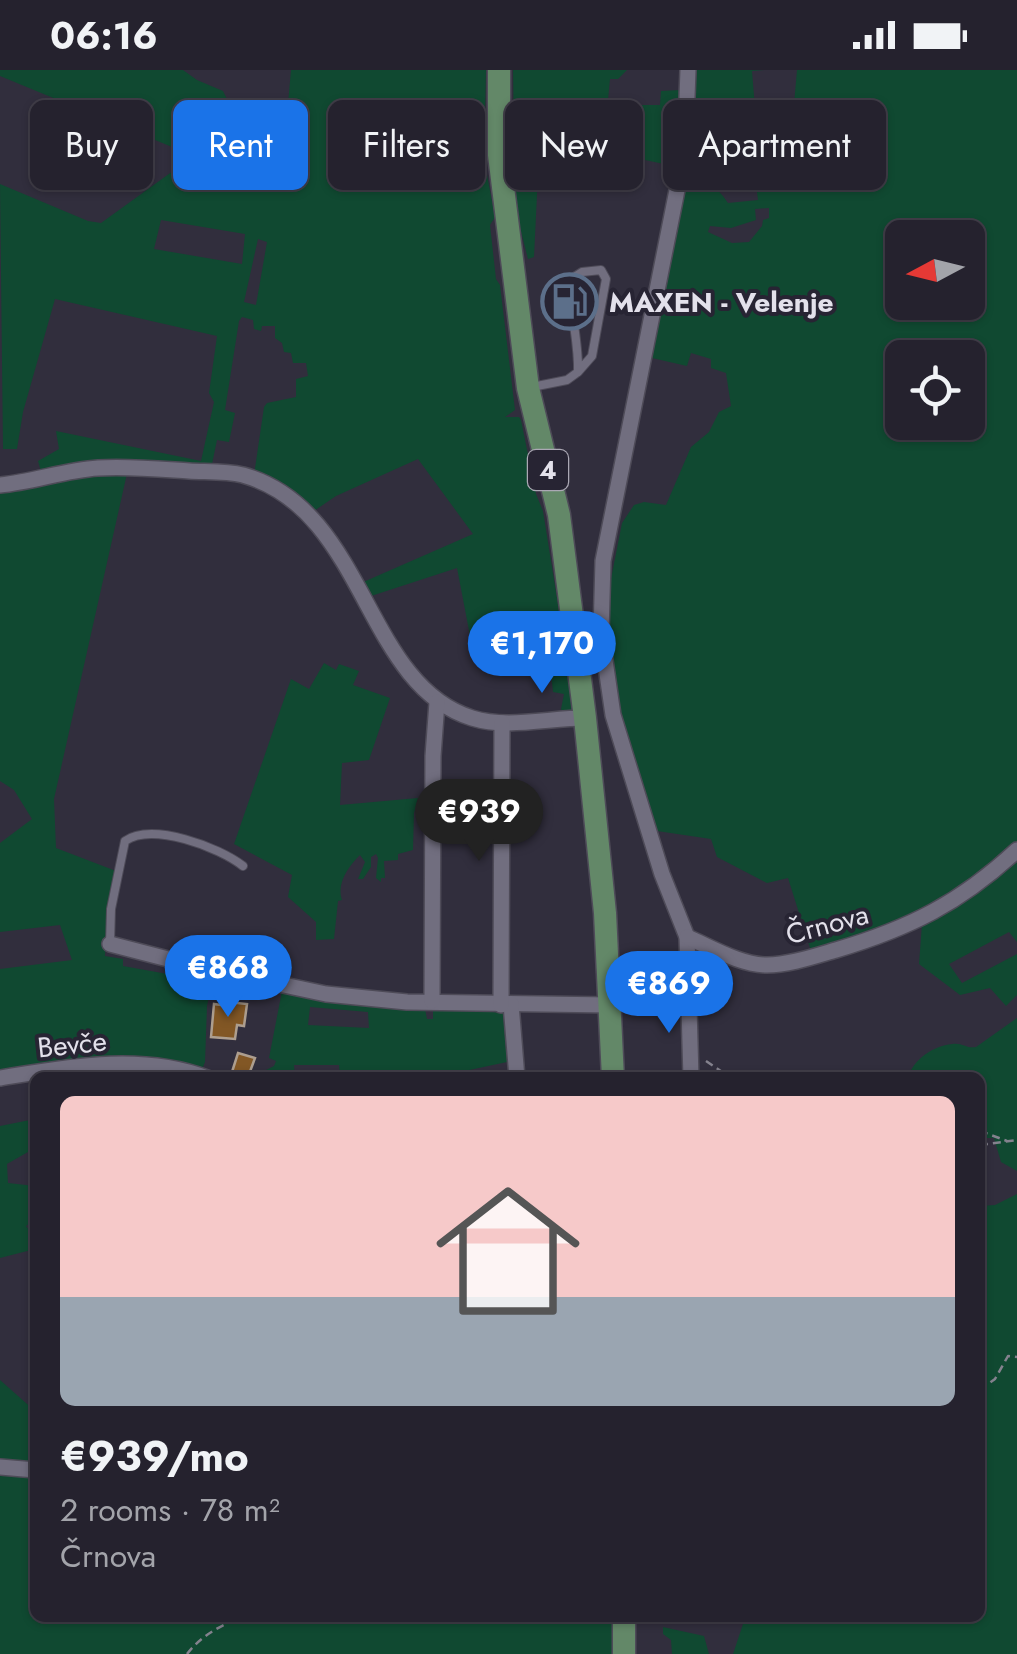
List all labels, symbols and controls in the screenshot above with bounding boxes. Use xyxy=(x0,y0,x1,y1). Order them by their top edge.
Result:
text: 06:16 xyxy=(50,8,158,63)
chip: Buy xyxy=(30,100,153,190)
chip: Rent xyxy=(173,100,308,190)
chip: Filters xyxy=(328,100,485,190)
chip: New xyxy=(505,100,643,190)
chip: Apartment xyxy=(663,100,886,190)
north arrow xyxy=(885,220,985,320)
map controls xyxy=(885,220,985,440)
fuel station icon: MAXEN - Velenje xyxy=(540,272,600,332)
place label: MAXEN - Velenje xyxy=(609,282,834,323)
button: locate xyxy=(885,340,985,440)
road number: 4 xyxy=(528,450,568,490)
pin: €1,170 xyxy=(461,611,623,696)
text: €1,170 xyxy=(490,620,594,666)
pin: €939 xyxy=(420,779,538,864)
text: €939 xyxy=(437,788,521,834)
street label: Črnova xyxy=(781,894,873,955)
pin: €868 xyxy=(169,935,287,1020)
text: €868 xyxy=(187,944,269,990)
pin: €869 xyxy=(610,951,728,1036)
text: €869 xyxy=(627,960,711,1006)
street label: Bevče xyxy=(35,1020,109,1069)
icon: home xyxy=(418,1161,598,1341)
text: €939/mo xyxy=(60,1426,249,1487)
text: 2 rooms · 78 m² xyxy=(60,1487,280,1533)
text: Črnova xyxy=(60,1533,156,1579)

